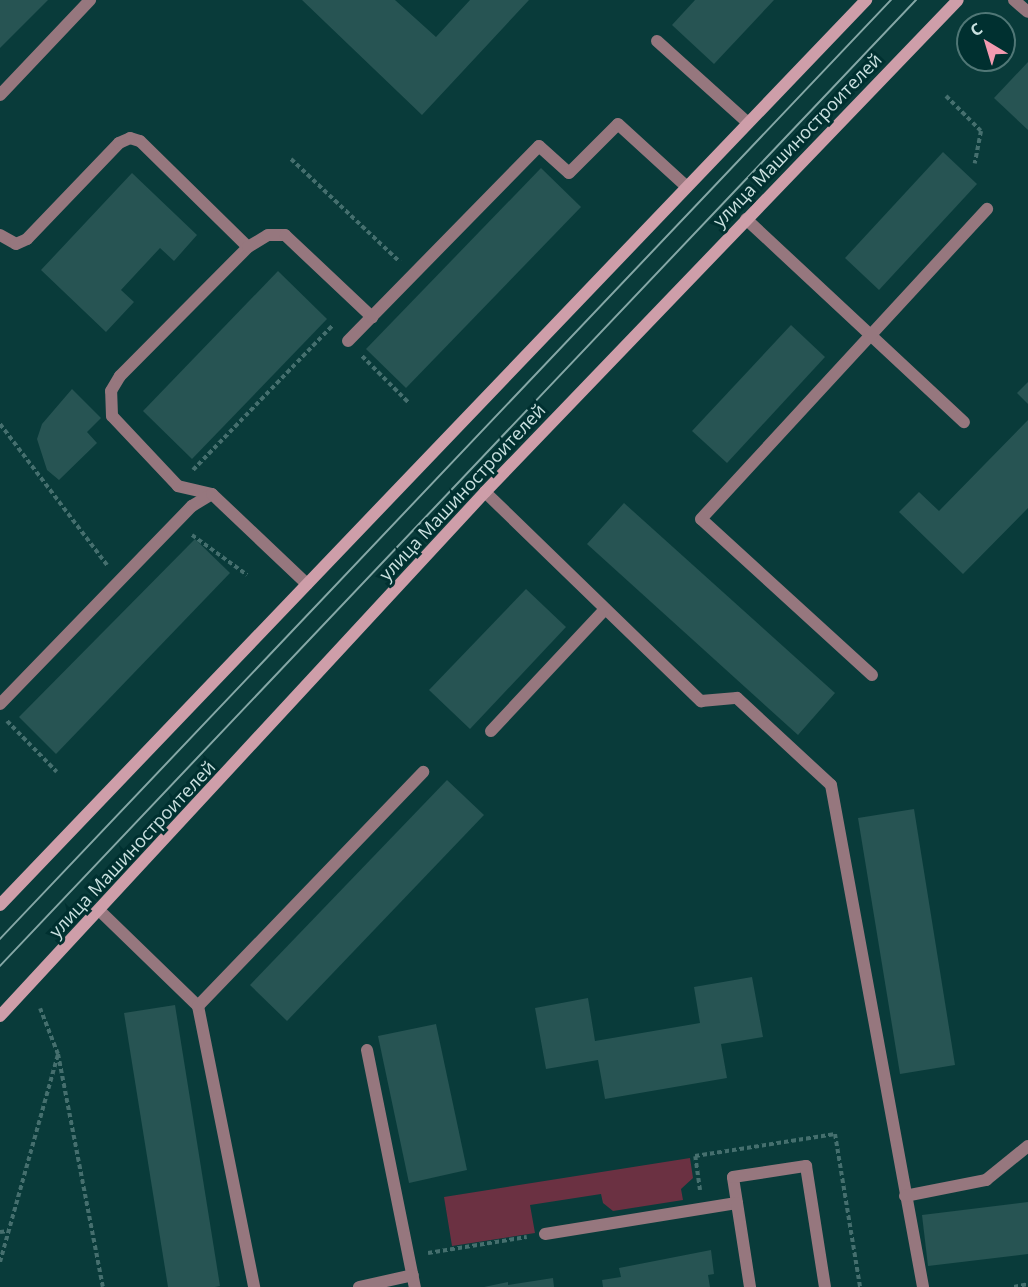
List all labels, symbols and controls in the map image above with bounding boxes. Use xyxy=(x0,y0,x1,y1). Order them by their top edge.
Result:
north arrow xyxy=(956,12,1016,72)
text: С xyxy=(965,18,987,41)
street label: улица Машиностроителей xyxy=(708,49,886,231)
street label: улица Машиностроителей xyxy=(375,399,549,585)
street label: улица Машиностроителей xyxy=(45,756,219,942)

